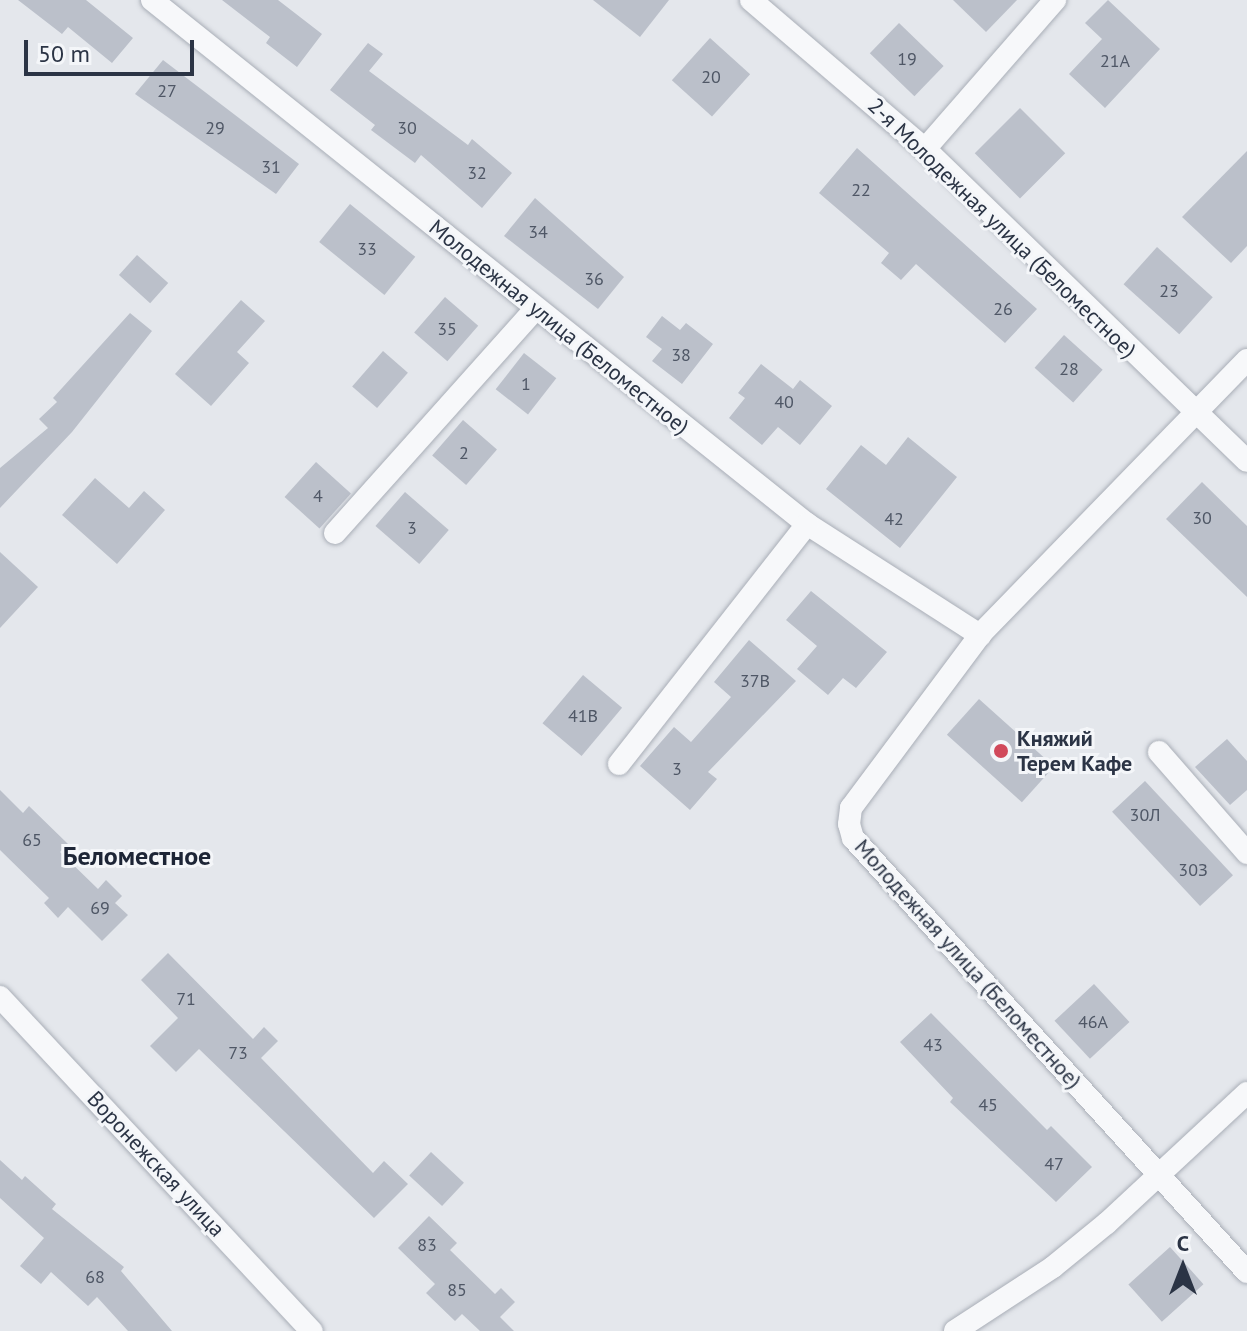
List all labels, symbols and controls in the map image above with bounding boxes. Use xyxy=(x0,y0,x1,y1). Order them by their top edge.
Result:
scale bar xyxy=(28,24,198,74)
text: 50 m xyxy=(38,38,90,69)
house number: 19 xyxy=(897,48,917,70)
house number: 21А xyxy=(1100,50,1130,72)
house number: 20 xyxy=(701,66,721,88)
house number: 27 xyxy=(157,80,177,102)
street label: 2-я Молодежная улица (Беломестное) xyxy=(862,93,1142,363)
house number: 29 xyxy=(205,117,225,139)
house number: 30 xyxy=(397,117,417,139)
house number: 31 xyxy=(261,156,281,178)
house number: 32 xyxy=(467,162,487,184)
house number: 22 xyxy=(851,179,871,201)
street label: Молодежная улица (Беломестное) xyxy=(424,214,694,440)
house number: 34 xyxy=(528,221,548,243)
house number: 33 xyxy=(357,238,377,260)
house number: 36 xyxy=(584,268,604,290)
house number: 23 xyxy=(1159,280,1179,302)
house number: 26 xyxy=(993,298,1013,320)
house number: 35 xyxy=(437,318,457,340)
house number: 38 xyxy=(671,344,691,366)
house number: 28 xyxy=(1059,358,1079,380)
house number: 1 xyxy=(521,373,531,395)
house number: 40 xyxy=(774,391,794,413)
house number: 2 xyxy=(459,442,469,464)
house number: 4 xyxy=(313,485,323,507)
house number: 30 xyxy=(1192,507,1212,529)
house number: 42 xyxy=(884,508,904,530)
house number: 3 xyxy=(407,517,417,539)
house number: 37В xyxy=(740,670,770,692)
house number: 41В xyxy=(568,705,598,727)
place label: Княжий Терем Кафе xyxy=(1017,725,1132,776)
marker: Княжий Терем Кафе xyxy=(992,742,1010,760)
house number: 3 xyxy=(672,758,682,780)
house number: 30Л xyxy=(1130,804,1160,826)
house number: 65 xyxy=(22,829,42,851)
street label: Молодежная улица (Беломестное) xyxy=(849,834,1087,1094)
district label: Беломестное xyxy=(63,840,211,872)
house number: 30З xyxy=(1178,859,1208,881)
house number: 69 xyxy=(90,897,110,919)
house number: 71 xyxy=(176,988,196,1010)
house number: 46А xyxy=(1078,1011,1108,1033)
house number: 43 xyxy=(923,1034,943,1056)
house number: 73 xyxy=(228,1042,248,1064)
street label: Воронежская улица xyxy=(82,1086,230,1242)
house number: 45 xyxy=(978,1094,998,1116)
house number: 47 xyxy=(1044,1153,1064,1175)
north arrow xyxy=(1143,1227,1223,1307)
text: С xyxy=(1177,1229,1189,1257)
house number: 83 xyxy=(417,1234,437,1256)
house number: 68 xyxy=(85,1266,105,1288)
house number: 85 xyxy=(447,1279,467,1301)

